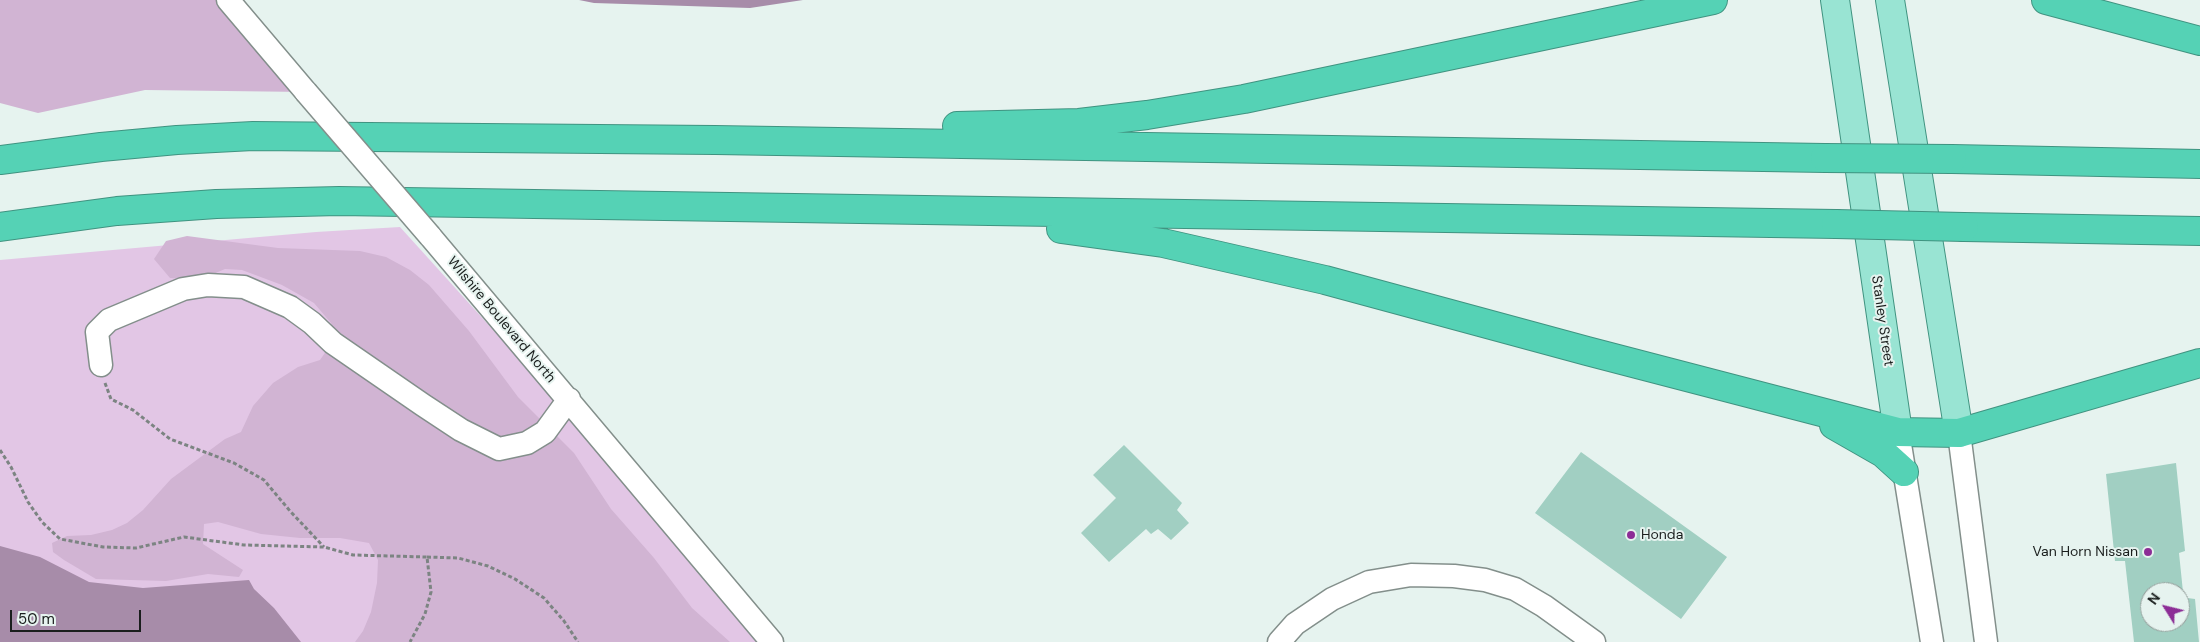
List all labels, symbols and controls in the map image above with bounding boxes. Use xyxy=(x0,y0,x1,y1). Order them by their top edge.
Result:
street label: Wilshire Boulevard North xyxy=(443,254,559,386)
street label: Stanley Street xyxy=(1867,275,1897,367)
place label: Honda xyxy=(1641,527,1683,543)
marker: Honda xyxy=(1625,529,1637,541)
place label: Van Horn Nissan xyxy=(2033,544,2138,560)
marker: Van Horn Nissan xyxy=(2142,546,2154,558)
north arrow xyxy=(2140,582,2190,632)
text: N xyxy=(2143,589,2164,608)
scale bar xyxy=(12,600,144,632)
text: 50 m xyxy=(18,609,55,629)

